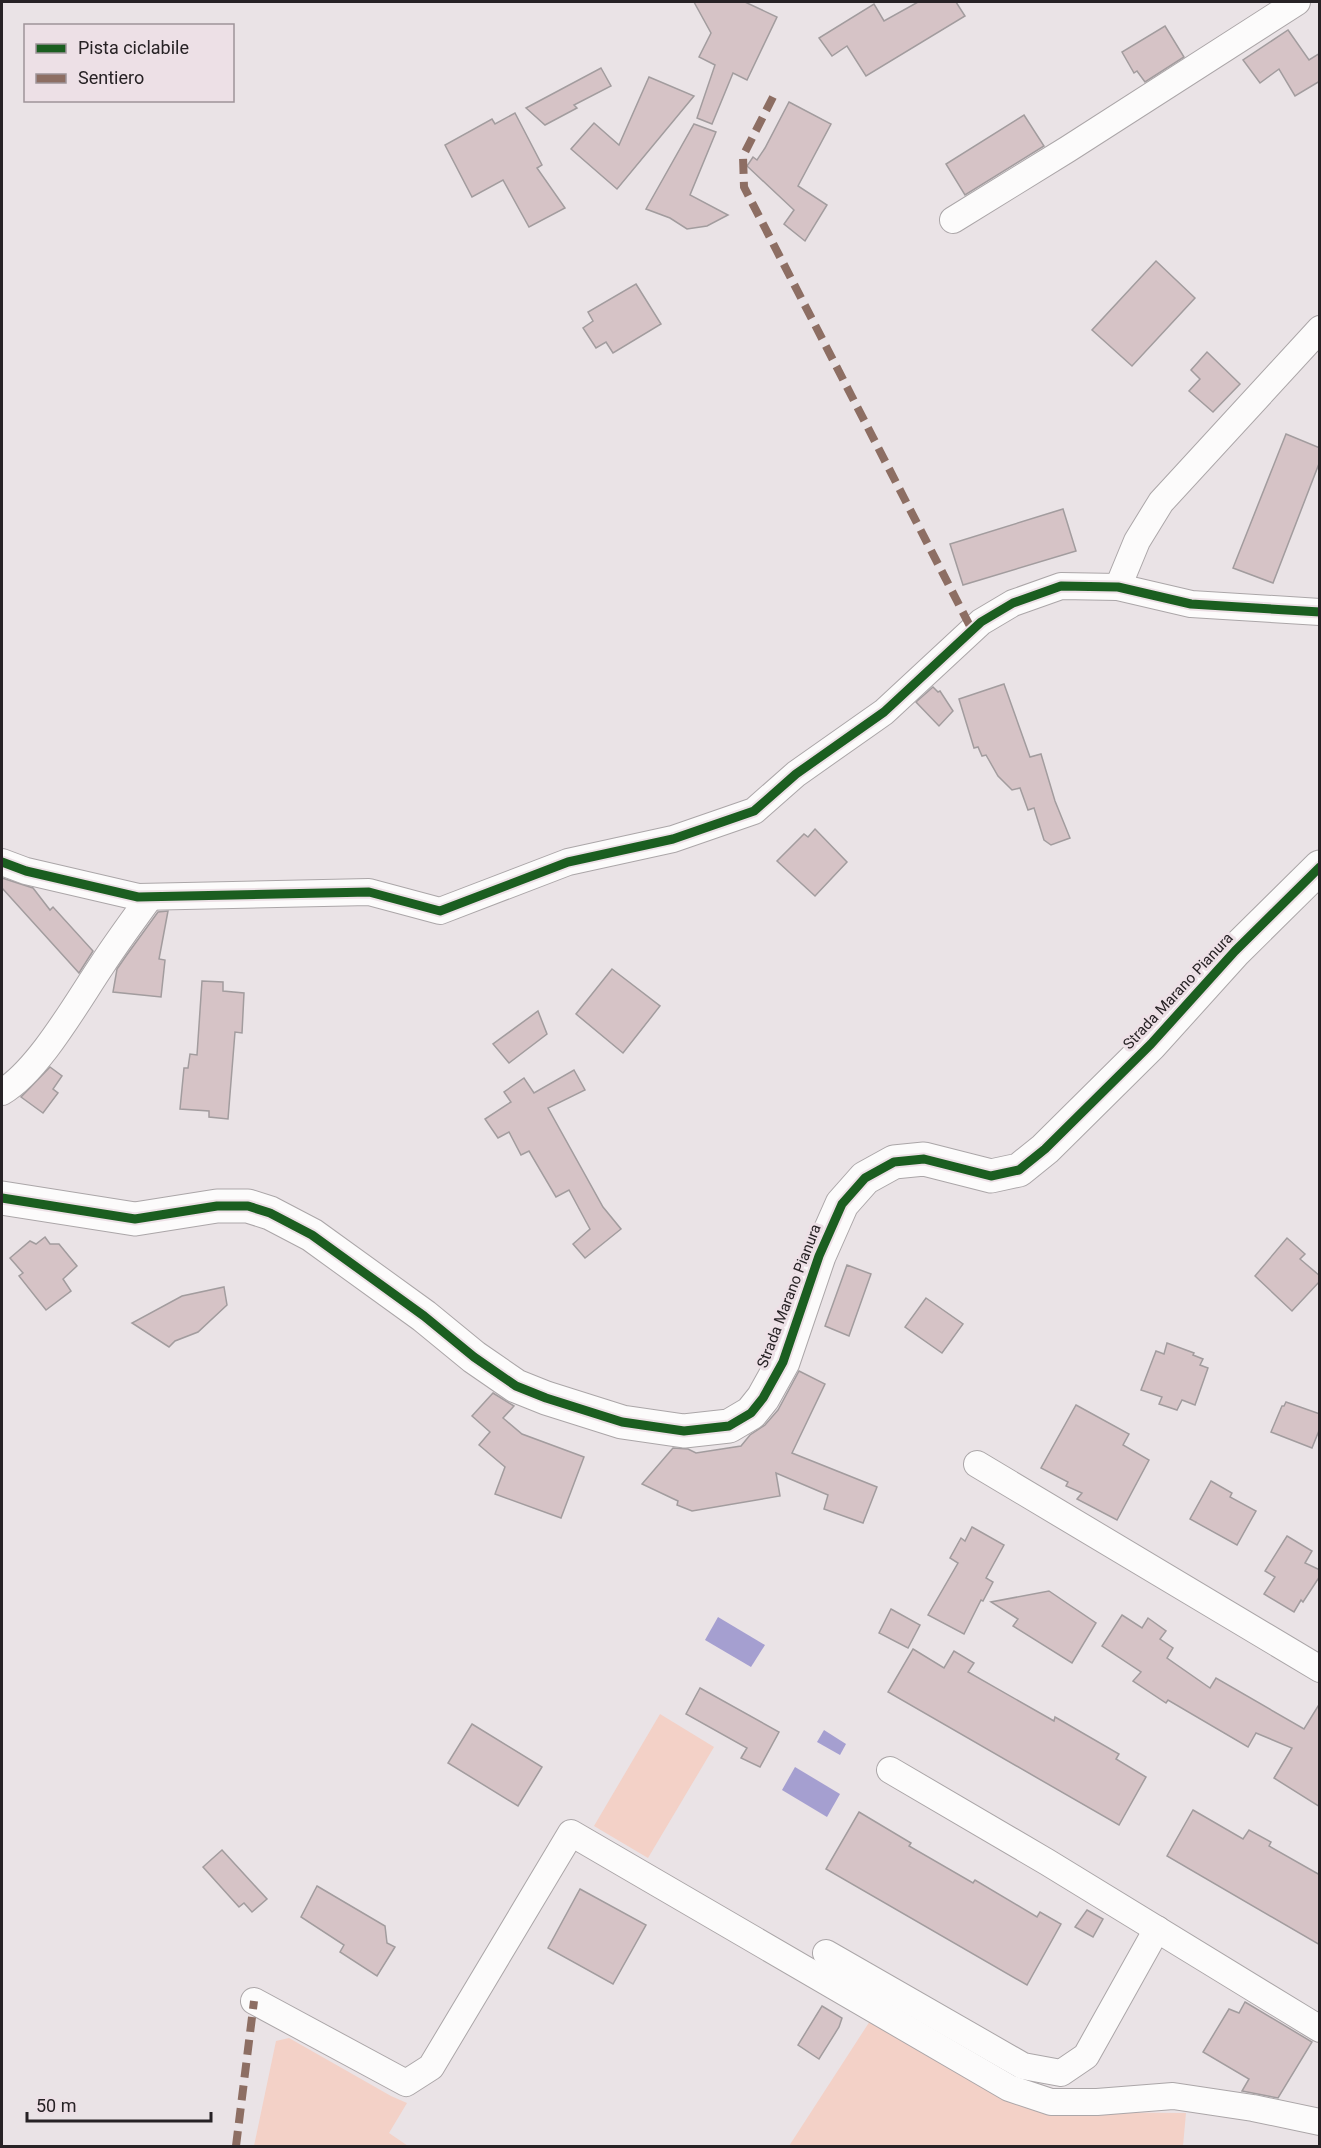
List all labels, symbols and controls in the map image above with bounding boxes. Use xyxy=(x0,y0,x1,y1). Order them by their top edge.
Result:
legend xyxy=(24,24,234,102)
text: Pista ciclabile xyxy=(78,37,189,58)
text: Sentiero xyxy=(78,67,144,88)
street label: Strada Marano Pianura xyxy=(1119,929,1237,1053)
street label: Strada Marano Pianura xyxy=(753,1222,825,1370)
scale bar xyxy=(27,2085,212,2123)
text: 50 m xyxy=(36,2095,76,2116)

